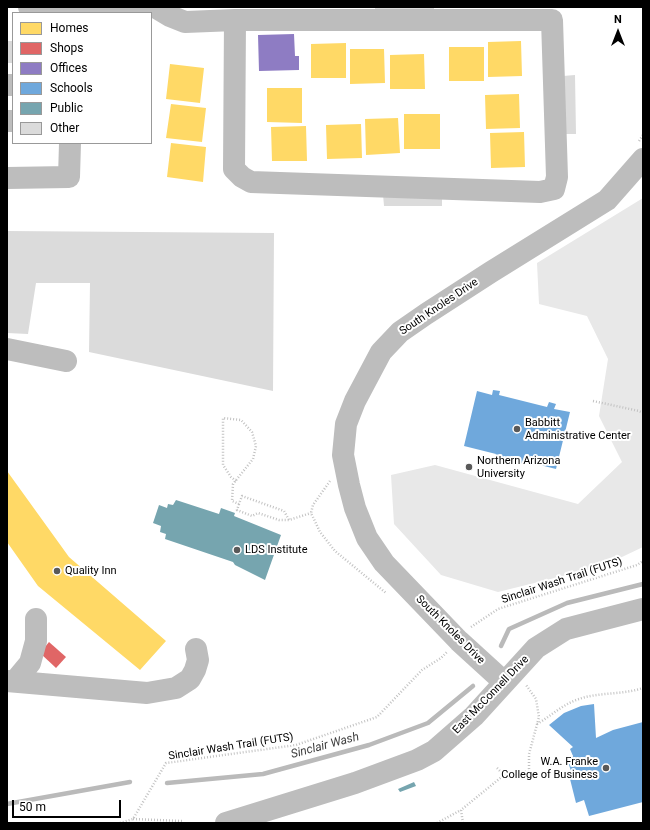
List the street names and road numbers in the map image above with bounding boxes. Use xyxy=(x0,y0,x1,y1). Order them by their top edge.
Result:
street label: South Knoles Drive xyxy=(397,276,481,338)
street label: Sinclair Wash Trail (FUTS) xyxy=(500,555,624,607)
street label: South Knoles Drive xyxy=(413,593,487,667)
street label: East McConnell Drive xyxy=(450,653,532,737)
street label: Sinclair Wash Trail (FUTS) xyxy=(168,731,294,763)

